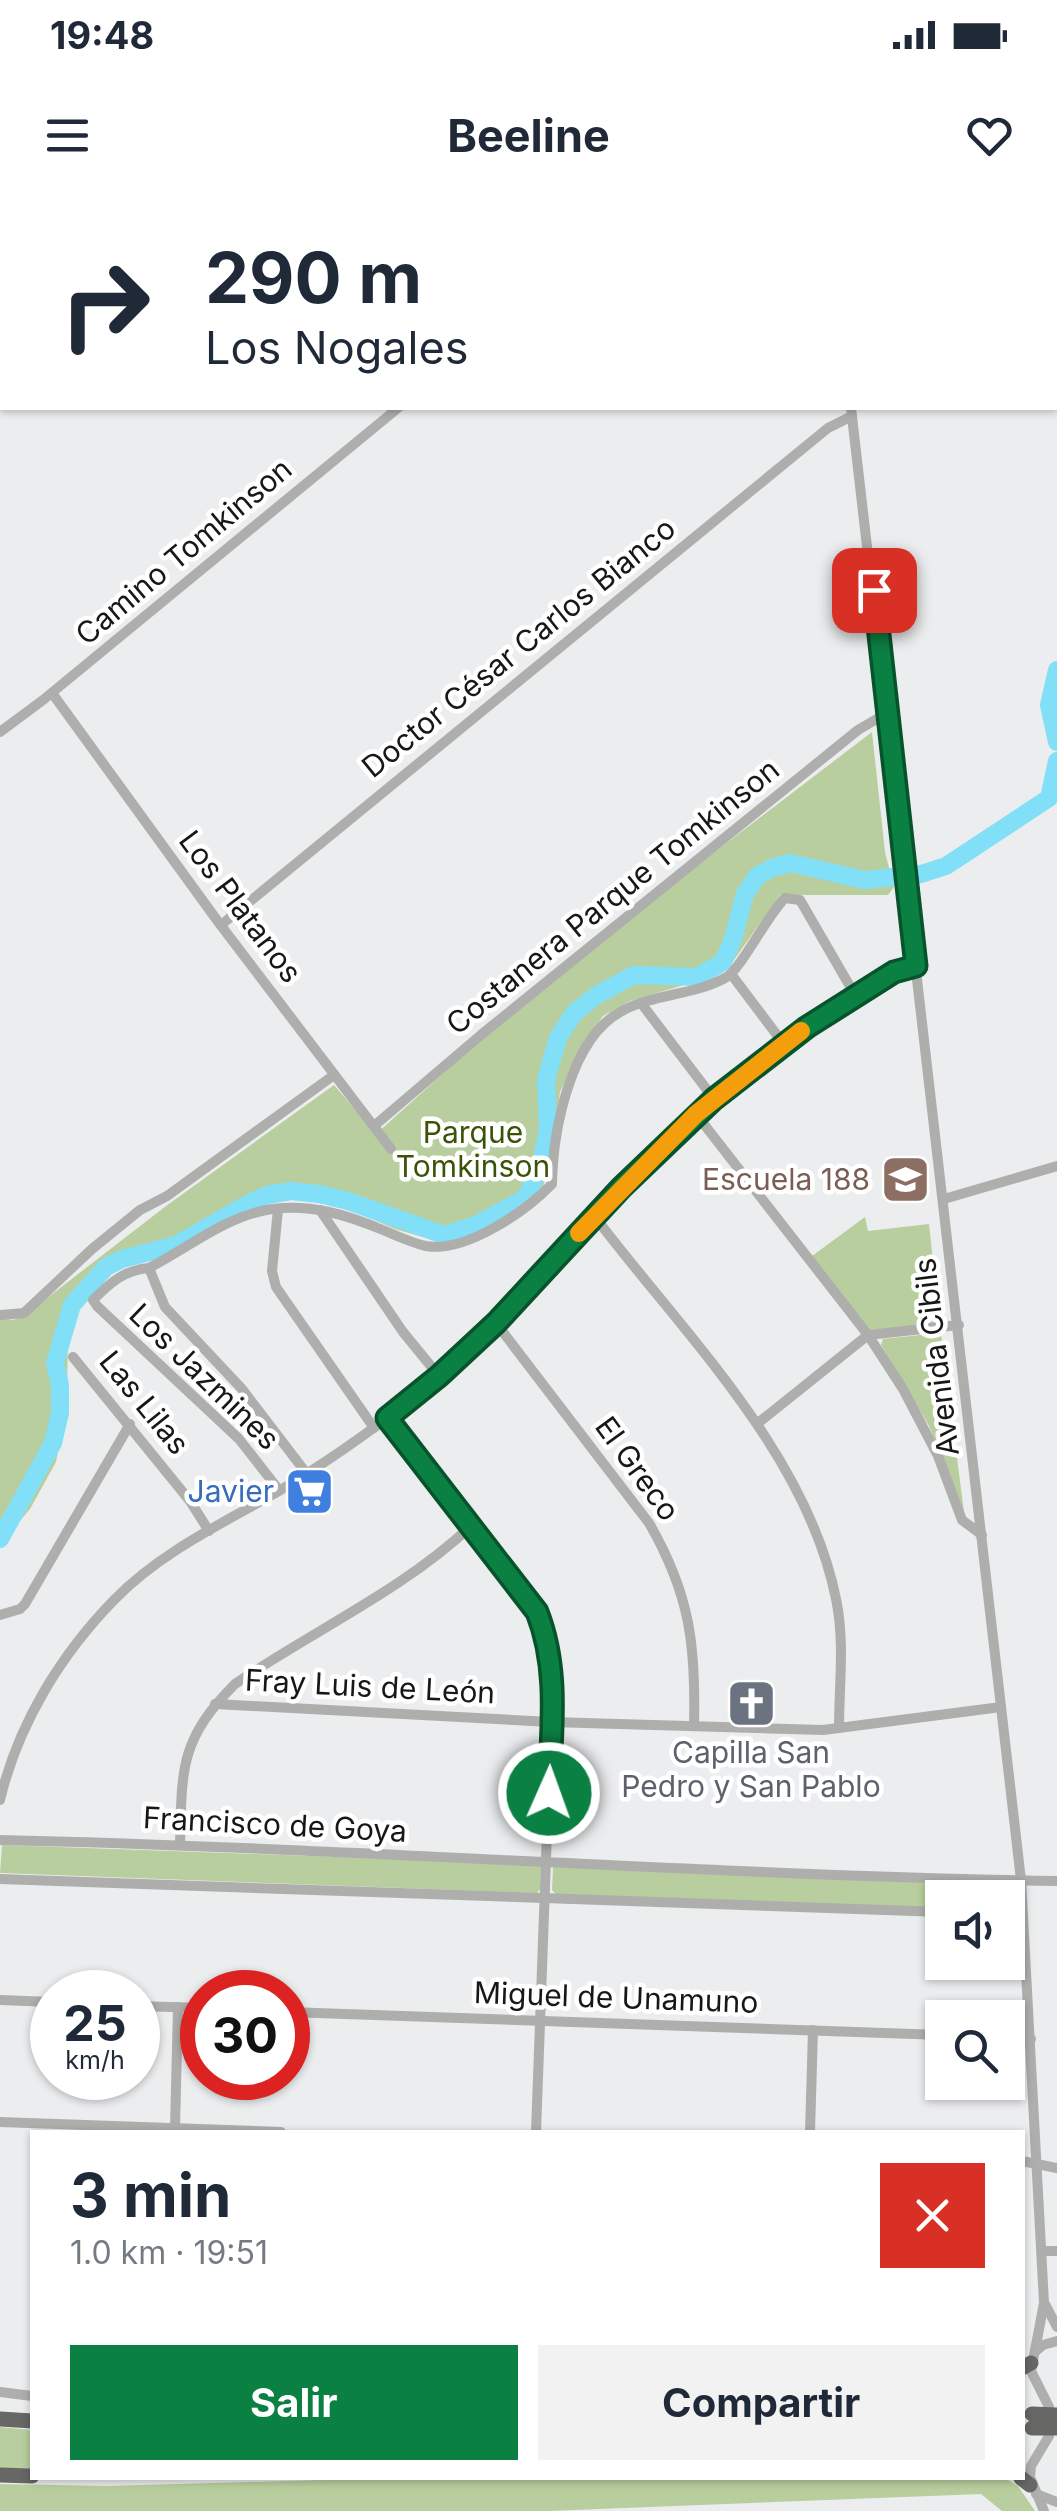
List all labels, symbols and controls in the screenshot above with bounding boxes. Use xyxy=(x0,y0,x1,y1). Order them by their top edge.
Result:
text: 19:48 xyxy=(50,12,154,58)
icon: menu xyxy=(40,108,95,163)
text: Beeline xyxy=(447,108,610,163)
icon: heart xyxy=(962,108,1017,163)
text: 290 m xyxy=(205,235,422,320)
icon: right xyxy=(40,240,170,370)
text: Los Nogales xyxy=(205,320,468,375)
street label: Camino Tomkinson xyxy=(68,450,299,652)
street label: Doctor César Carlos Bianco xyxy=(355,510,682,785)
pin xyxy=(832,548,917,633)
icon: arrive xyxy=(847,563,902,618)
street label: Costanera Parque Tomkinson xyxy=(439,751,786,1042)
street label: Los Platanos xyxy=(172,823,310,989)
park label: Parque Tomkinson xyxy=(396,1114,550,1184)
school or university icon: Escuela 188 xyxy=(879,1154,931,1206)
place label: Escuela 188 xyxy=(702,1161,870,1197)
street label: Avenida Cibils xyxy=(906,1256,966,1458)
street label: Los Jazmines xyxy=(122,1296,287,1457)
street label: Las Lilas xyxy=(92,1344,197,1461)
street label: El Greco xyxy=(588,1409,688,1527)
supermarket icon: Javier xyxy=(283,1466,335,1518)
place label: Javier xyxy=(188,1473,274,1509)
street label: Fray Luis de León xyxy=(244,1661,496,1711)
church icon: Capilla San Pedro y San Pablo xyxy=(725,1678,777,1730)
place label: Capilla San Pedro y San Pablo xyxy=(621,1734,881,1804)
position arrow xyxy=(497,1741,601,1845)
street label: Francisco de Goya xyxy=(142,1799,408,1849)
map controls xyxy=(925,1880,1025,2100)
button: sound xyxy=(925,1880,1025,1980)
speed limit sign: 30 xyxy=(180,1970,310,2100)
street label: Miguel de Unamuno xyxy=(473,1974,759,2020)
text: 25 xyxy=(63,1993,127,2053)
button: search xyxy=(925,2000,1025,2100)
text: km/h xyxy=(65,2045,125,2075)
text: 3 min xyxy=(70,2159,231,2231)
button: close xyxy=(880,2163,985,2268)
text: 1.0 km · 19:51 xyxy=(70,2233,268,2272)
button: Salir xyxy=(70,2345,518,2460)
button: Compartir xyxy=(538,2345,985,2460)

